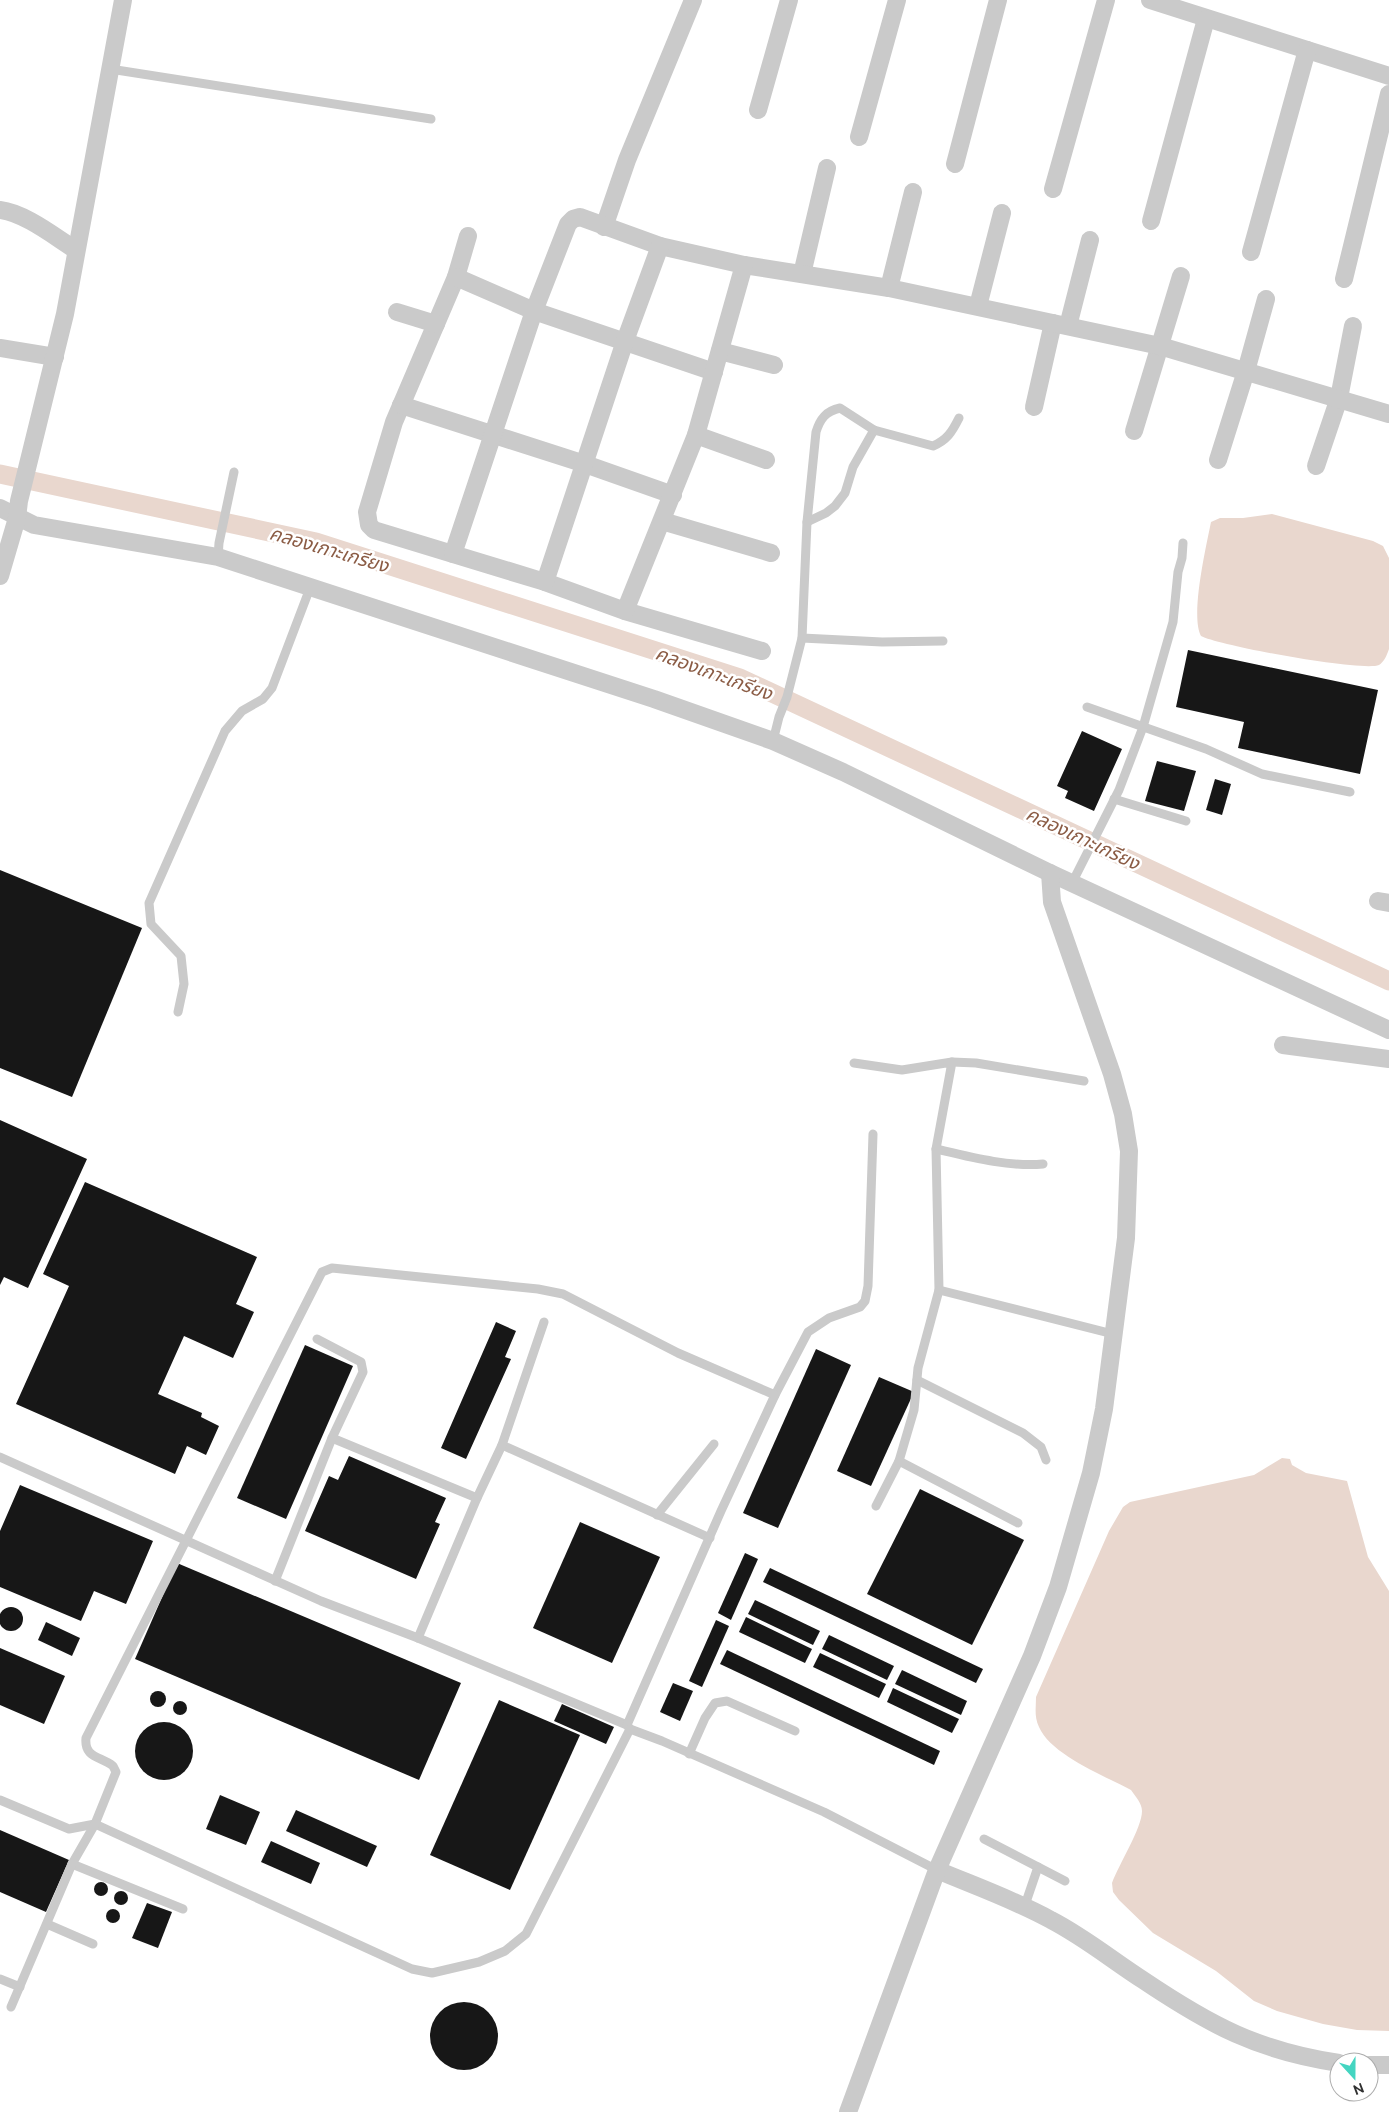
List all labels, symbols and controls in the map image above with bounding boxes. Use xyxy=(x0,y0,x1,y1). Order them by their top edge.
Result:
water label: คลองเกาะเกรียง xyxy=(267,522,392,577)
water label: คลองเกาะเกรียง xyxy=(653,642,776,705)
water label: คลองเกาะเกรียง xyxy=(1023,802,1144,874)
north arrow xyxy=(1329,2052,1379,2102)
text: N xyxy=(1351,2080,1366,2098)

